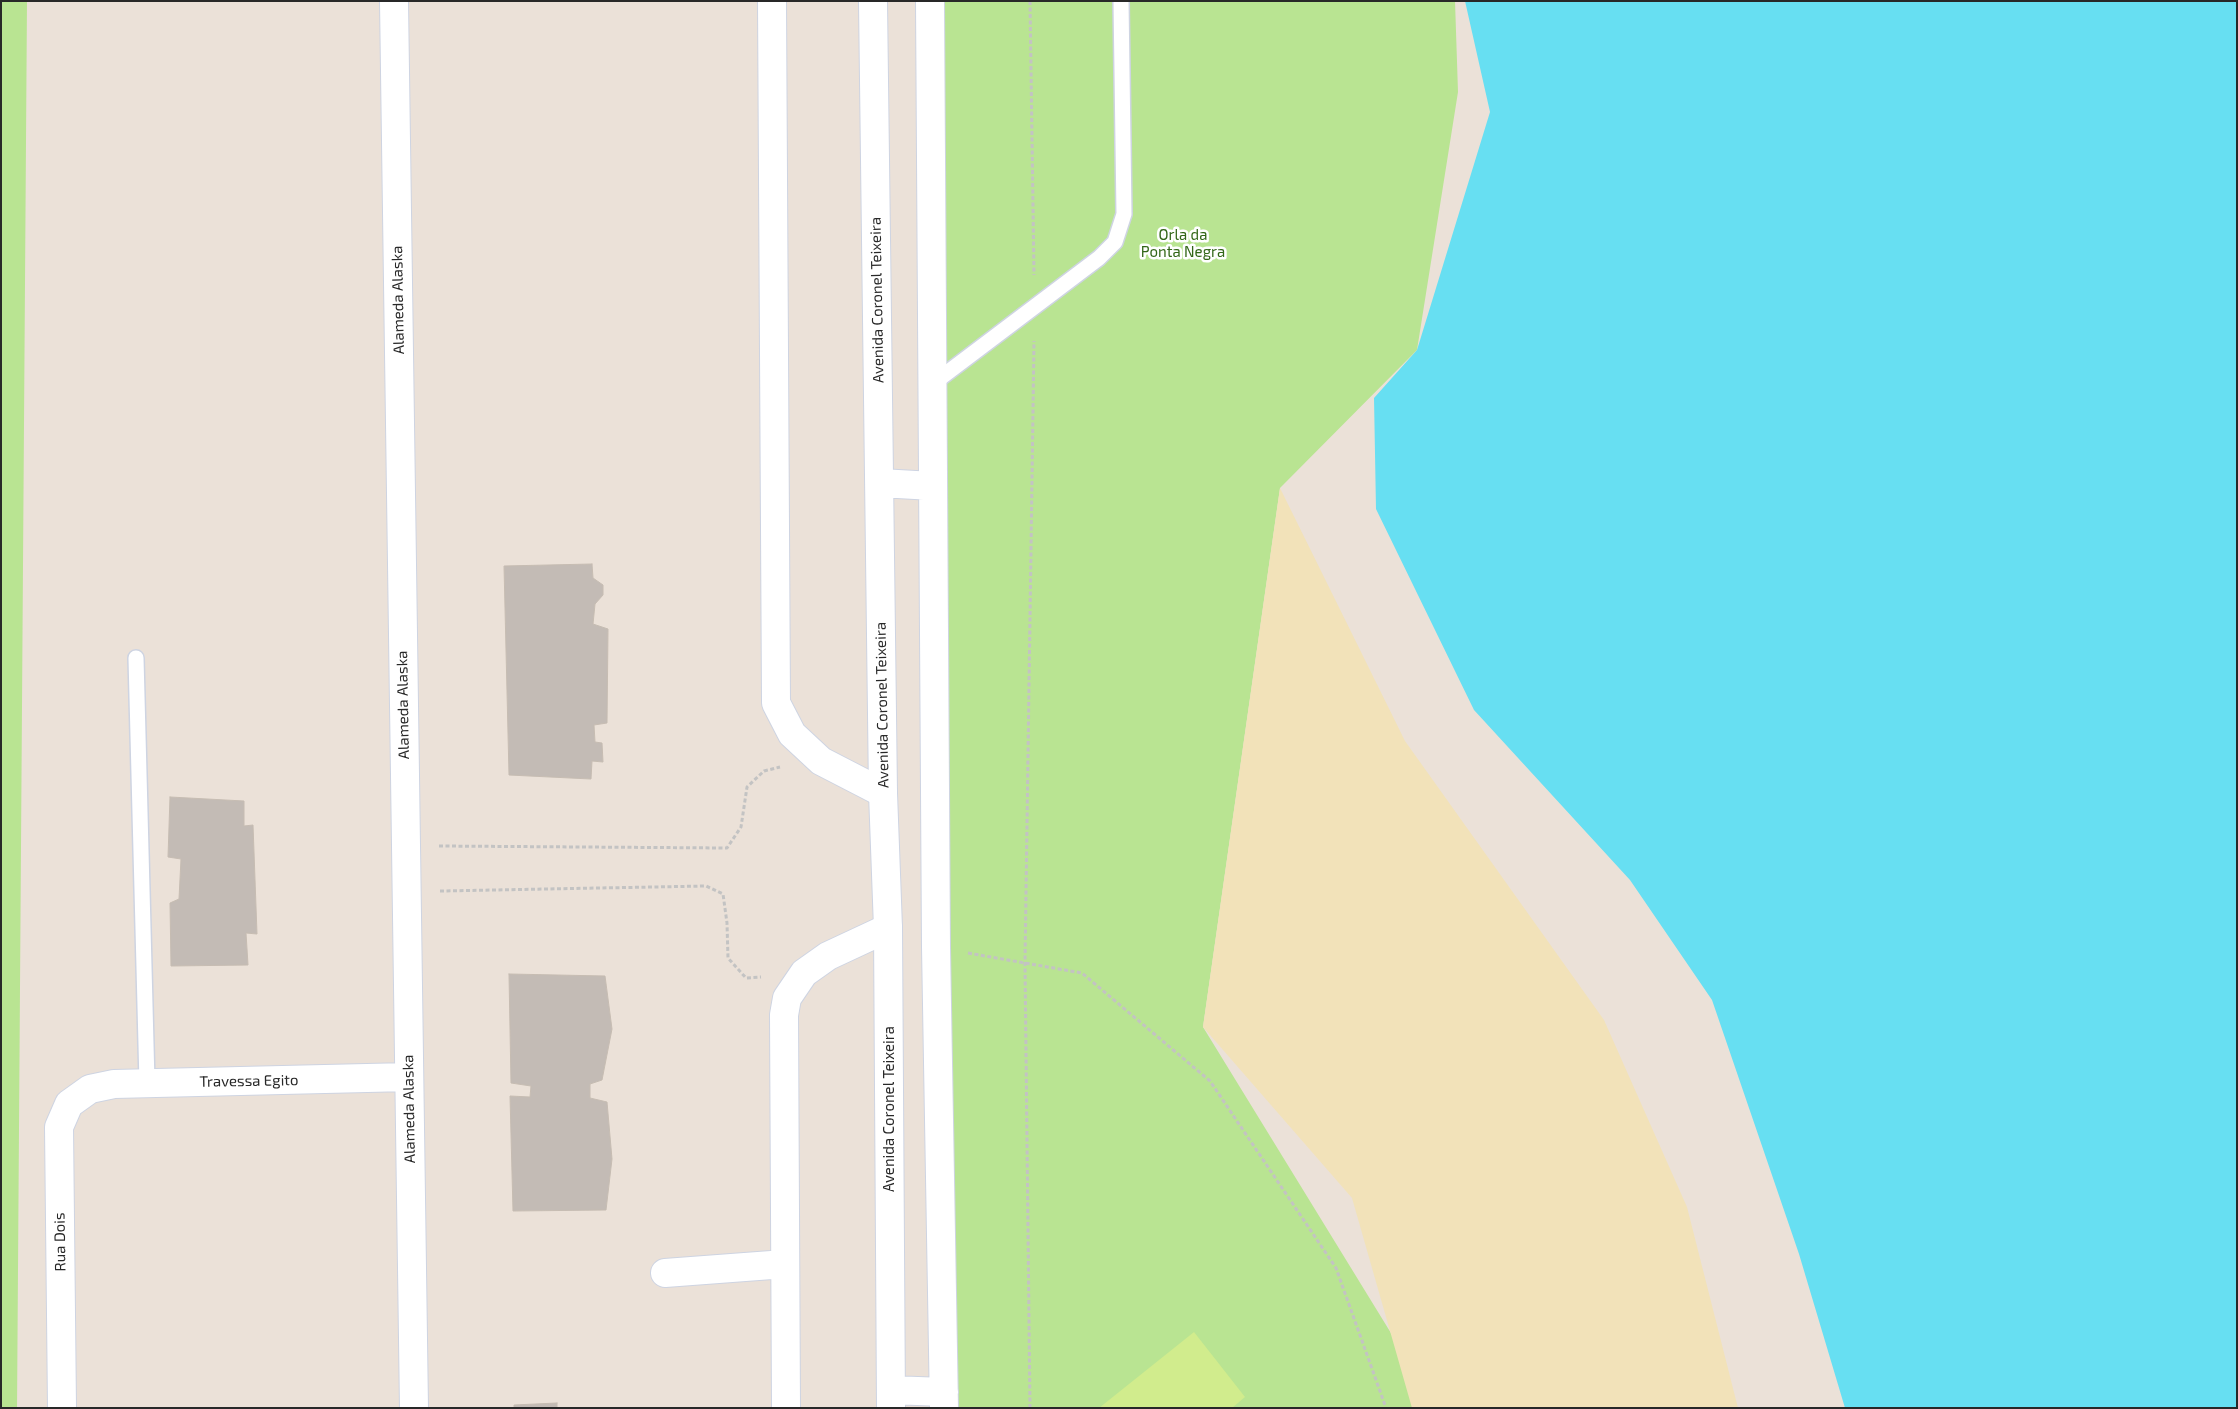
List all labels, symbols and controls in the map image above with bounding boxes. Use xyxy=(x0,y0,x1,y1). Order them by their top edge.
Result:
street label: Avenida Coronel Teixeira xyxy=(867,217,887,383)
park label: Orla da Ponta Negra xyxy=(1141,226,1225,261)
street label: Alameda Alaska xyxy=(388,245,408,355)
street label: Avenida Coronel Teixeira xyxy=(872,622,892,788)
street label: Alameda Alaska xyxy=(393,650,413,760)
street label: Avenida Coronel Teixeira xyxy=(880,1026,898,1192)
street label: Alameda Alaska xyxy=(399,1054,419,1164)
street label: Travessa Egito xyxy=(199,1071,299,1091)
street label: Rua Dois xyxy=(50,1212,70,1272)

